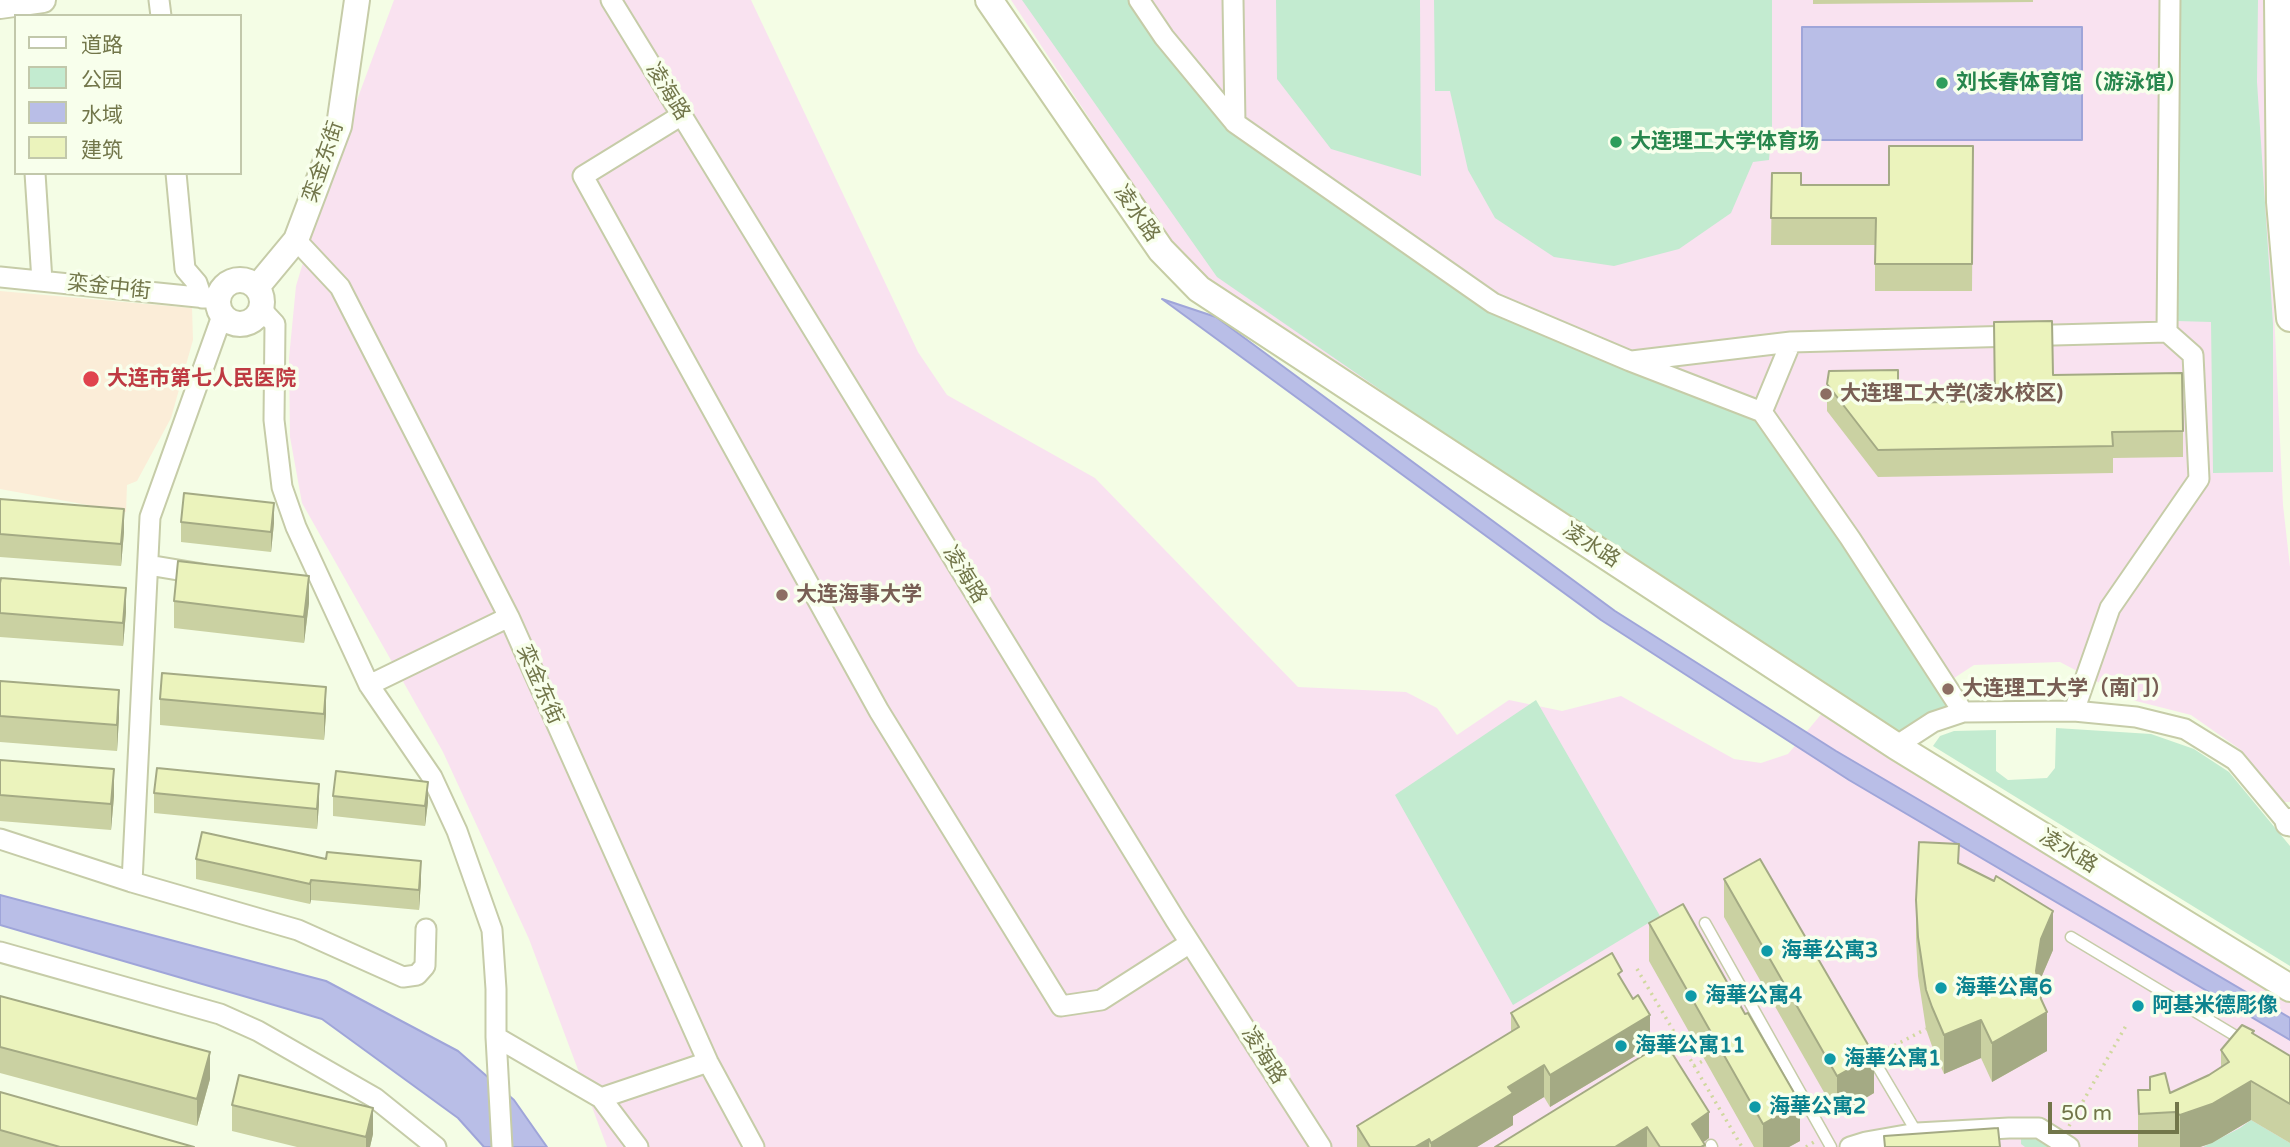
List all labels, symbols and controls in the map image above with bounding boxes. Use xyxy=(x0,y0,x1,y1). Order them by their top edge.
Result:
legend xyxy=(14,14,242,175)
text: 道路 xyxy=(81,33,123,58)
street label: 凌海路 xyxy=(640,59,694,125)
text: 公园 xyxy=(81,68,123,93)
place label: 刘长春体育馆（游泳馆） xyxy=(1956,70,2187,96)
marker: 刘长春体育馆（游泳馆） xyxy=(1934,75,1950,91)
text: 水域 xyxy=(81,103,123,128)
street label: 栾金东街 xyxy=(298,118,350,206)
place label: 大连理工大学体育场 xyxy=(1630,129,1819,155)
marker: 大连理工大学体育场 xyxy=(1608,134,1624,150)
text: 建筑 xyxy=(81,138,123,163)
street label: 凌水路 xyxy=(1108,181,1164,247)
street label: 栾金中街 xyxy=(66,271,152,305)
place label: 大连市第七人民医院 xyxy=(107,366,296,392)
marker: 大连市第七人民医院 xyxy=(81,369,101,389)
place label: 大连理工大学(凌水校区) xyxy=(1840,381,2063,407)
marker: 大连理工大学(凌水校区) xyxy=(1818,386,1834,402)
street label: 凌水路 xyxy=(1558,518,1624,574)
street label: 凌海路 xyxy=(937,542,991,608)
place label: 大连海事大学 xyxy=(796,582,922,608)
marker: 大连海事大学 xyxy=(774,587,790,603)
street label: 栾金东街 xyxy=(510,642,568,728)
place label: 大连理工大学（南门） xyxy=(1962,676,2172,702)
marker: 大连理工大学（南门） xyxy=(1940,681,1956,697)
street label: 凌水路 xyxy=(2035,825,2101,879)
place label: 海華公寓3 xyxy=(1781,938,1878,964)
marker: 海華公寓3 xyxy=(1759,943,1775,959)
place label: 海華公寓6 xyxy=(1955,975,2052,1001)
marker: 海華公寓6 xyxy=(1933,980,1949,996)
place label: 海華公寓4 xyxy=(1705,983,1802,1009)
marker: 海華公寓4 xyxy=(1683,988,1699,1004)
place label: 阿基米德彫像 xyxy=(2152,993,2278,1019)
marker: 阿基米德彫像 xyxy=(2130,998,2146,1014)
street label: 凌海路 xyxy=(1235,1023,1291,1089)
place label: 海華公寓11 xyxy=(1635,1033,1745,1059)
marker: 海華公寓11 xyxy=(1613,1038,1629,1054)
place label: 海華公寓1 xyxy=(1844,1046,1941,1072)
marker: 海華公寓1 xyxy=(1822,1051,1838,1067)
scale bar xyxy=(2052,1088,2183,1132)
place label: 海華公寓2 xyxy=(1769,1094,1866,1120)
marker: 海華公寓2 xyxy=(1747,1099,1763,1115)
text: 50 m xyxy=(2061,1101,2112,1126)

